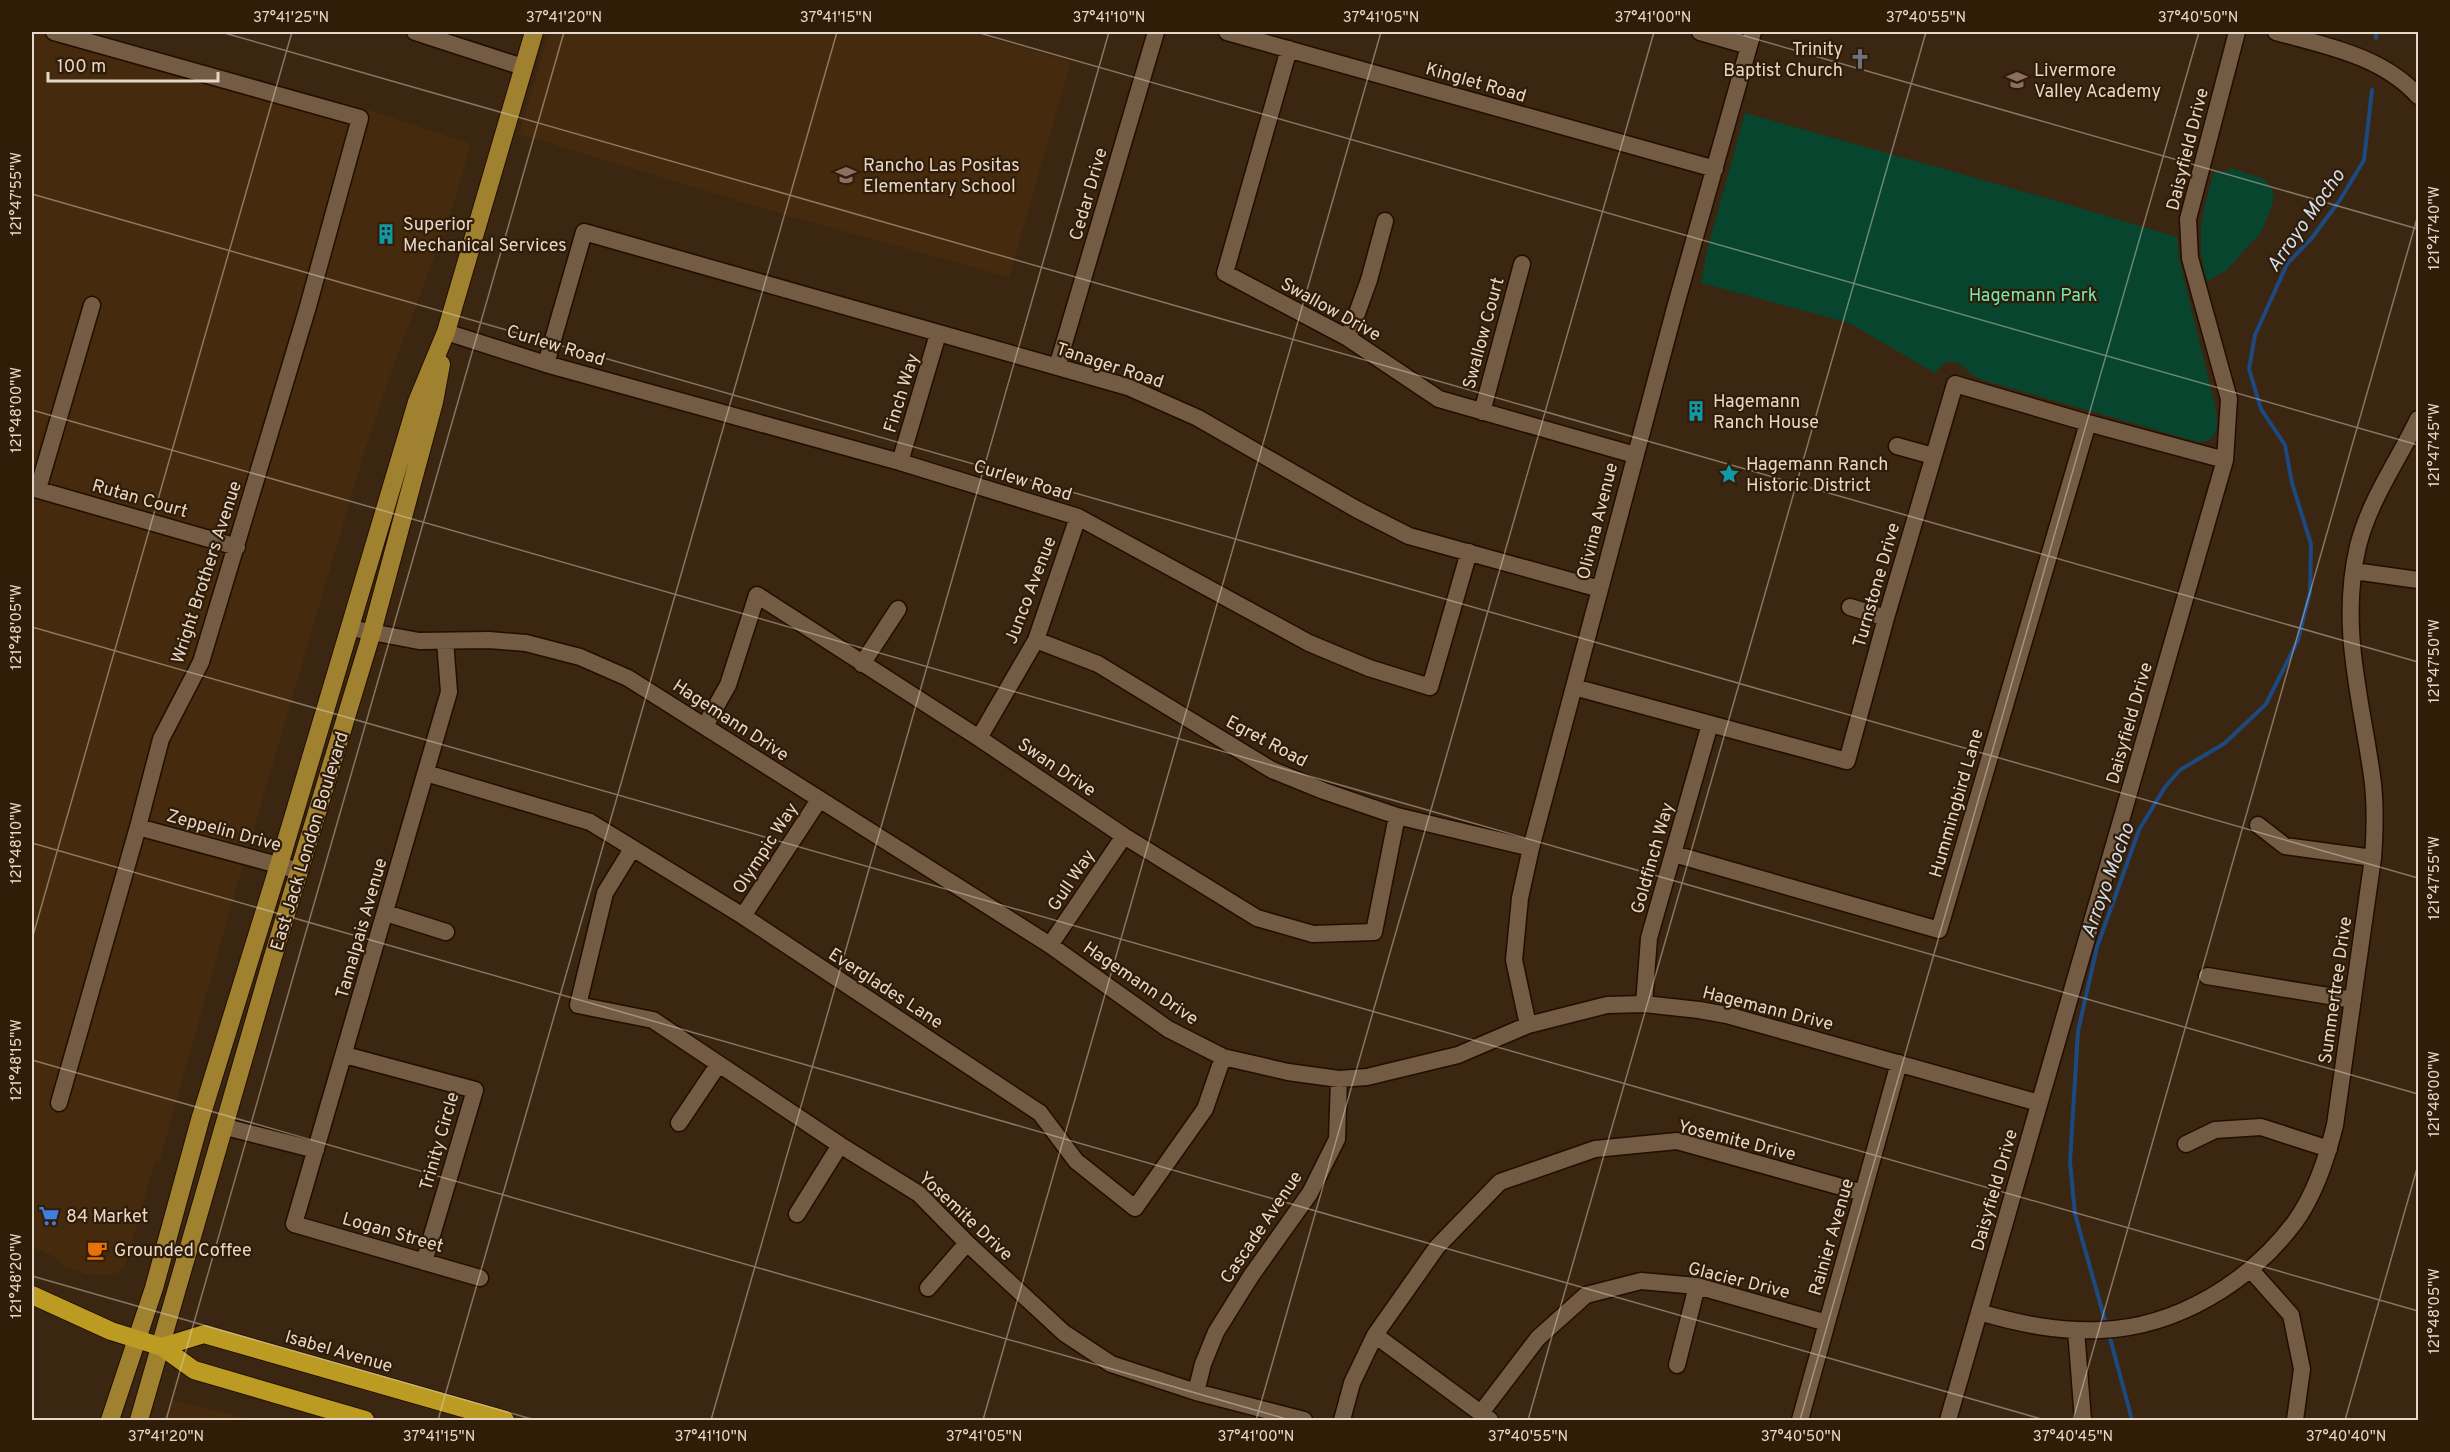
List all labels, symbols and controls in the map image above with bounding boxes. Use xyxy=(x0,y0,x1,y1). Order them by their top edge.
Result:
text: 37°41'25"N xyxy=(253,9,329,28)
text: 37°41'20"N xyxy=(526,9,602,28)
text: 37°41'15"N xyxy=(800,9,872,28)
text: 37°41'10"N xyxy=(1073,9,1145,28)
text: 37°41'05"N xyxy=(1343,9,1419,28)
text: 37°41'00"N xyxy=(1615,9,1691,28)
text: 37°40'55"N xyxy=(1886,9,1966,28)
text: 37°40'50"N xyxy=(2158,9,2238,28)
place label: Trinity Baptist Church xyxy=(1723,39,1843,83)
scale bar xyxy=(48,45,218,83)
church icon: Trinity Baptist Church xyxy=(1848,47,1872,71)
text: 100 m xyxy=(57,56,106,79)
street label: Kinglet Road xyxy=(1422,58,1529,109)
place label: Livermore Valley Academy xyxy=(2034,60,2161,104)
school or university icon: Livermore Valley Academy xyxy=(2005,68,2029,92)
street label: Daisyfield Drive xyxy=(2162,86,2215,213)
street label: Cedar Drive xyxy=(1065,145,1114,243)
text: 121°47'55"W xyxy=(8,152,27,236)
place label: Rancho Las Positas Elementary School xyxy=(863,155,1020,199)
school or university icon: Rancho Las Positas Elementary School xyxy=(834,163,858,187)
water label: Arroyo Mocho xyxy=(2262,164,2352,278)
text: 121°47'40"W xyxy=(2426,186,2445,270)
place label: Superior Mechanical Services xyxy=(403,214,567,258)
building icon: Superior Mechanical Services xyxy=(374,222,398,246)
street label: Swallow Drive xyxy=(1276,273,1385,347)
street label: Swallow Court xyxy=(1458,275,1510,392)
park label: Hagemann Park xyxy=(1969,285,2097,308)
street label: Curlew Road xyxy=(504,321,608,372)
street label: Tanager Road xyxy=(1053,338,1166,395)
street label: Finch Way xyxy=(879,351,925,436)
text: 121°48'00"W xyxy=(8,367,27,453)
place label: Hagemann Ranch House xyxy=(1713,391,1819,435)
building icon: Hagemann Ranch House xyxy=(1684,399,1708,423)
text: 121°47'45"W xyxy=(2426,403,2445,487)
place label: Hagemann Ranch Historic District xyxy=(1746,454,1889,498)
street label: Curlew Road xyxy=(971,456,1075,507)
street label: Olivina Avenue xyxy=(1573,461,1624,582)
place icon: Hagemann Ranch Historic District xyxy=(1717,462,1741,486)
street label: Rutan Court xyxy=(89,475,190,524)
street label: Wright Brothers Avenue xyxy=(167,478,248,667)
street label: Turnstone Drive xyxy=(1849,520,1906,651)
street label: Junco Avenue xyxy=(1000,533,1062,648)
text: 121°48'05"W xyxy=(8,584,27,670)
text: 121°47'50"W xyxy=(2426,619,2445,703)
street label: Daisyfield Drive xyxy=(2102,660,2159,787)
street label: Hagemann Drive xyxy=(668,675,793,767)
street label: Egret Road xyxy=(1222,711,1311,773)
street label: Hummingbird Lane xyxy=(1925,726,1990,881)
street label: East Jack London Boulevard xyxy=(266,729,355,954)
street label: Swan Drive xyxy=(1013,734,1100,803)
street label: Olympic Way xyxy=(728,799,804,899)
street label: Goldfinch Way xyxy=(1627,800,1680,917)
text: 121°48'10"W xyxy=(8,802,27,884)
street label: Zeppelin Drive xyxy=(164,805,283,858)
water label: Arroyo Mocho xyxy=(2076,819,2142,942)
text: 121°47'55"W xyxy=(2426,836,2445,920)
street label: Gull Way xyxy=(1043,846,1101,916)
street label: Tamalpais Avenue xyxy=(331,855,393,1001)
street label: Summertree Drive xyxy=(2315,915,2358,1065)
street label: Hagemann Drive xyxy=(1078,937,1202,1031)
street label: Everglades Lane xyxy=(824,944,947,1035)
street label: Hagemann Drive xyxy=(1700,982,1835,1037)
text: 121°48'15"W xyxy=(8,1019,27,1101)
text: 121°48'00"W xyxy=(2426,1051,2445,1137)
street label: Trinity Circle xyxy=(415,1089,465,1193)
street label: Yosemite Drive xyxy=(1675,1116,1798,1167)
street label: Daisyfield Drive xyxy=(1967,1127,2024,1254)
street label: Yosemite Drive xyxy=(913,1167,1017,1267)
street label: Cascade Avenue xyxy=(1216,1167,1309,1289)
street label: Rainier Avenue xyxy=(1805,1176,1860,1299)
supermarket icon: 84 Market xyxy=(37,1204,61,1228)
place label: 84 Market xyxy=(66,1206,148,1229)
street label: Logan Street xyxy=(339,1208,446,1259)
text: 121°48'20"W xyxy=(8,1233,27,1319)
cafe icon: Grounded Coffee xyxy=(85,1238,109,1262)
place label: Grounded Coffee xyxy=(114,1240,252,1263)
street label: Glacier Drive xyxy=(1685,1258,1792,1305)
text: 121°48'05"W xyxy=(2426,1268,2445,1354)
street label: Isabel Avenue xyxy=(282,1326,395,1379)
text: 37°41'20"N xyxy=(128,1428,204,1447)
text: 37°41'15"N xyxy=(403,1428,475,1447)
text: 37°41'10"N xyxy=(675,1428,747,1447)
text: 37°41'05"N xyxy=(946,1428,1022,1447)
text: 37°41'00"N xyxy=(1218,1428,1294,1447)
text: 37°40'55"N xyxy=(1488,1428,1568,1447)
text: 37°40'50"N xyxy=(1761,1428,1841,1447)
text: 37°40'45"N xyxy=(2033,1428,2113,1447)
text: 37°40'40"N xyxy=(2306,1428,2386,1447)

